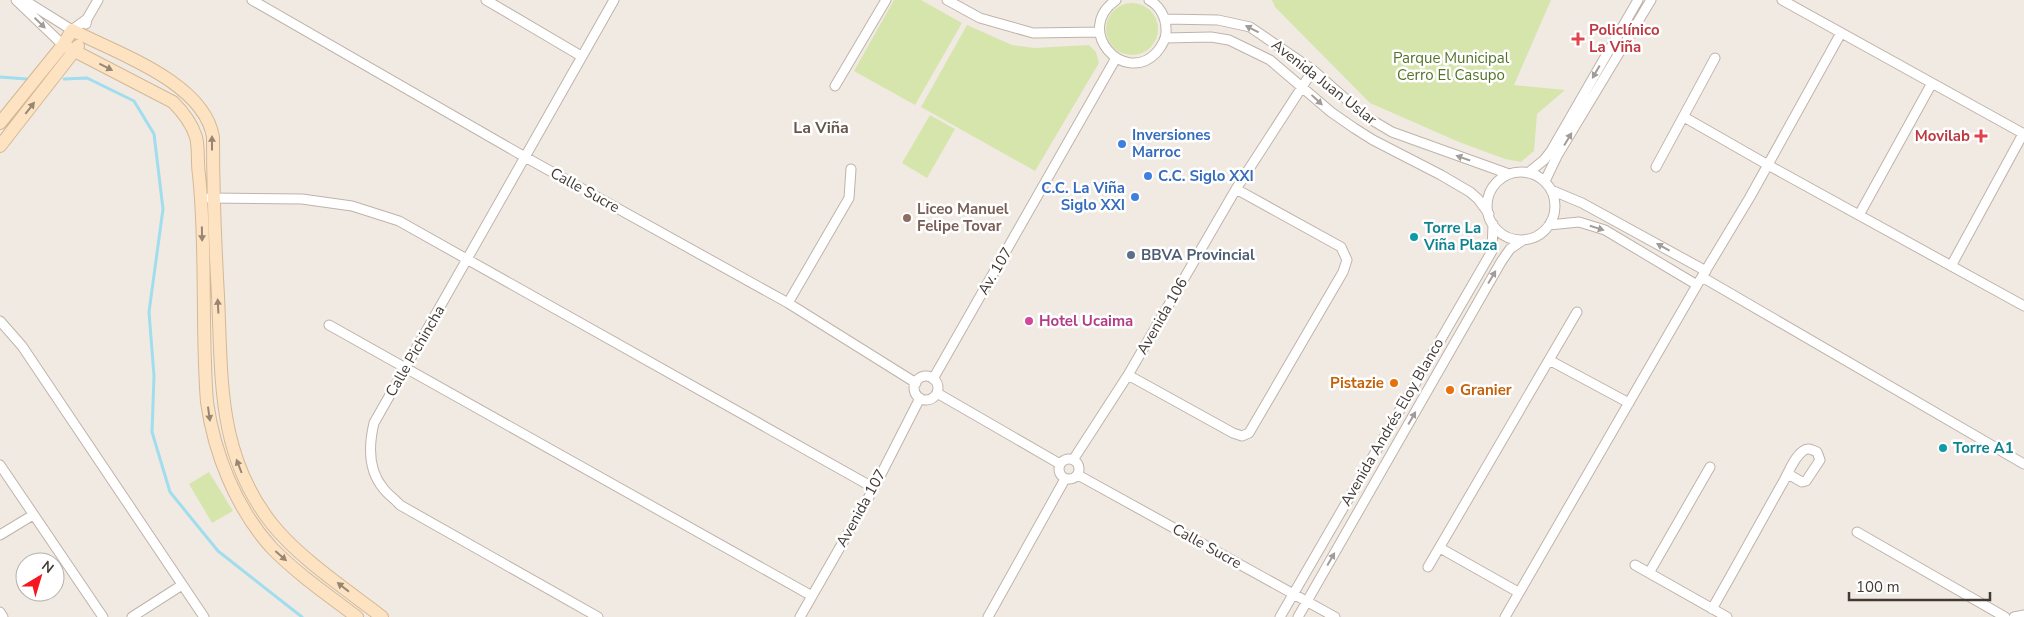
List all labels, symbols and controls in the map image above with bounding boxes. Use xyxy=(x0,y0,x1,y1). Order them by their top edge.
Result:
one-way arrow xyxy=(33,16,45,28)
place label: Policlínico La Viña xyxy=(1589,20,1660,57)
one-way arrow xyxy=(1245,25,1260,33)
marker: Policlínico La Viña xyxy=(1571,32,1585,46)
street label: Avenida Juan Uslar xyxy=(1267,35,1381,130)
park label: Parque Municipal Cerro El Casupo xyxy=(1393,48,1510,85)
one-way arrow xyxy=(99,63,114,71)
one-way arrow xyxy=(1592,66,1601,79)
one-way arrow xyxy=(1310,94,1322,106)
one-way arrow xyxy=(25,102,36,115)
district label: La Viña xyxy=(793,117,849,139)
place label: Inversiones Marroc xyxy=(1132,125,1211,162)
place label: Movilab xyxy=(1915,126,1970,146)
marker: Movilab xyxy=(1974,129,1988,143)
one-way arrow xyxy=(1564,132,1573,145)
one-way arrow xyxy=(208,135,216,151)
marker: Inversiones Marroc xyxy=(1116,138,1128,150)
one-way arrow xyxy=(1455,154,1470,162)
street label: Calle Sucre xyxy=(547,163,623,217)
place label: C.C. Siglo XXI xyxy=(1158,166,1254,186)
marker: C.C. Siglo XXI xyxy=(1142,170,1154,182)
place label: C.C. La Viña Siglo XXI xyxy=(1041,178,1125,215)
marker: C.C. La Viña Siglo XXI xyxy=(1129,191,1141,203)
place label: Liceo Manuel Felipe Tovar xyxy=(917,199,1009,236)
marker: Liceo Manuel Felipe Tovar xyxy=(901,212,913,224)
place label: Torre La Viña Plaza xyxy=(1423,218,1498,255)
one-way arrow xyxy=(1589,224,1604,232)
one-way arrow xyxy=(198,226,206,242)
marker: Torre La Viña Plaza xyxy=(1408,231,1420,243)
one-way arrow xyxy=(1656,243,1671,251)
street label: Av. 107 xyxy=(973,244,1017,298)
place label: BBVA Provincial xyxy=(1141,245,1255,265)
marker: BBVA Provincial xyxy=(1125,249,1137,261)
one-way arrow xyxy=(1488,270,1497,283)
street label: Avenida 106 xyxy=(1132,274,1192,358)
one-way arrow xyxy=(214,298,222,314)
street label: Calle Pichincha xyxy=(381,302,449,400)
place label: Hotel Ucaima xyxy=(1039,311,1133,331)
marker: Hotel Ucaima xyxy=(1023,315,1035,327)
street label: Avenida Andrés Eloy Blanco xyxy=(1336,335,1448,509)
place label: Pistazie xyxy=(1330,373,1384,393)
marker: Pistazie xyxy=(1388,377,1400,389)
place label: Granier xyxy=(1460,380,1512,400)
marker: Granier xyxy=(1444,384,1456,396)
one-way arrow xyxy=(205,406,213,422)
one-way arrow xyxy=(1407,411,1416,424)
place label: Torre A1 xyxy=(1953,438,2014,458)
marker: Torre A1 xyxy=(1937,442,1949,454)
one-way arrow xyxy=(235,458,243,473)
street label: Avenida 107 xyxy=(831,466,891,550)
street label: Calle Sucre xyxy=(1169,519,1245,573)
one-way arrow xyxy=(275,550,287,562)
north arrow xyxy=(15,552,65,602)
one-way arrow xyxy=(1327,552,1336,565)
text: N xyxy=(38,556,58,578)
scale bar xyxy=(1849,570,1990,602)
text: 100 m xyxy=(1856,577,1900,597)
one-way arrow xyxy=(336,582,350,592)

